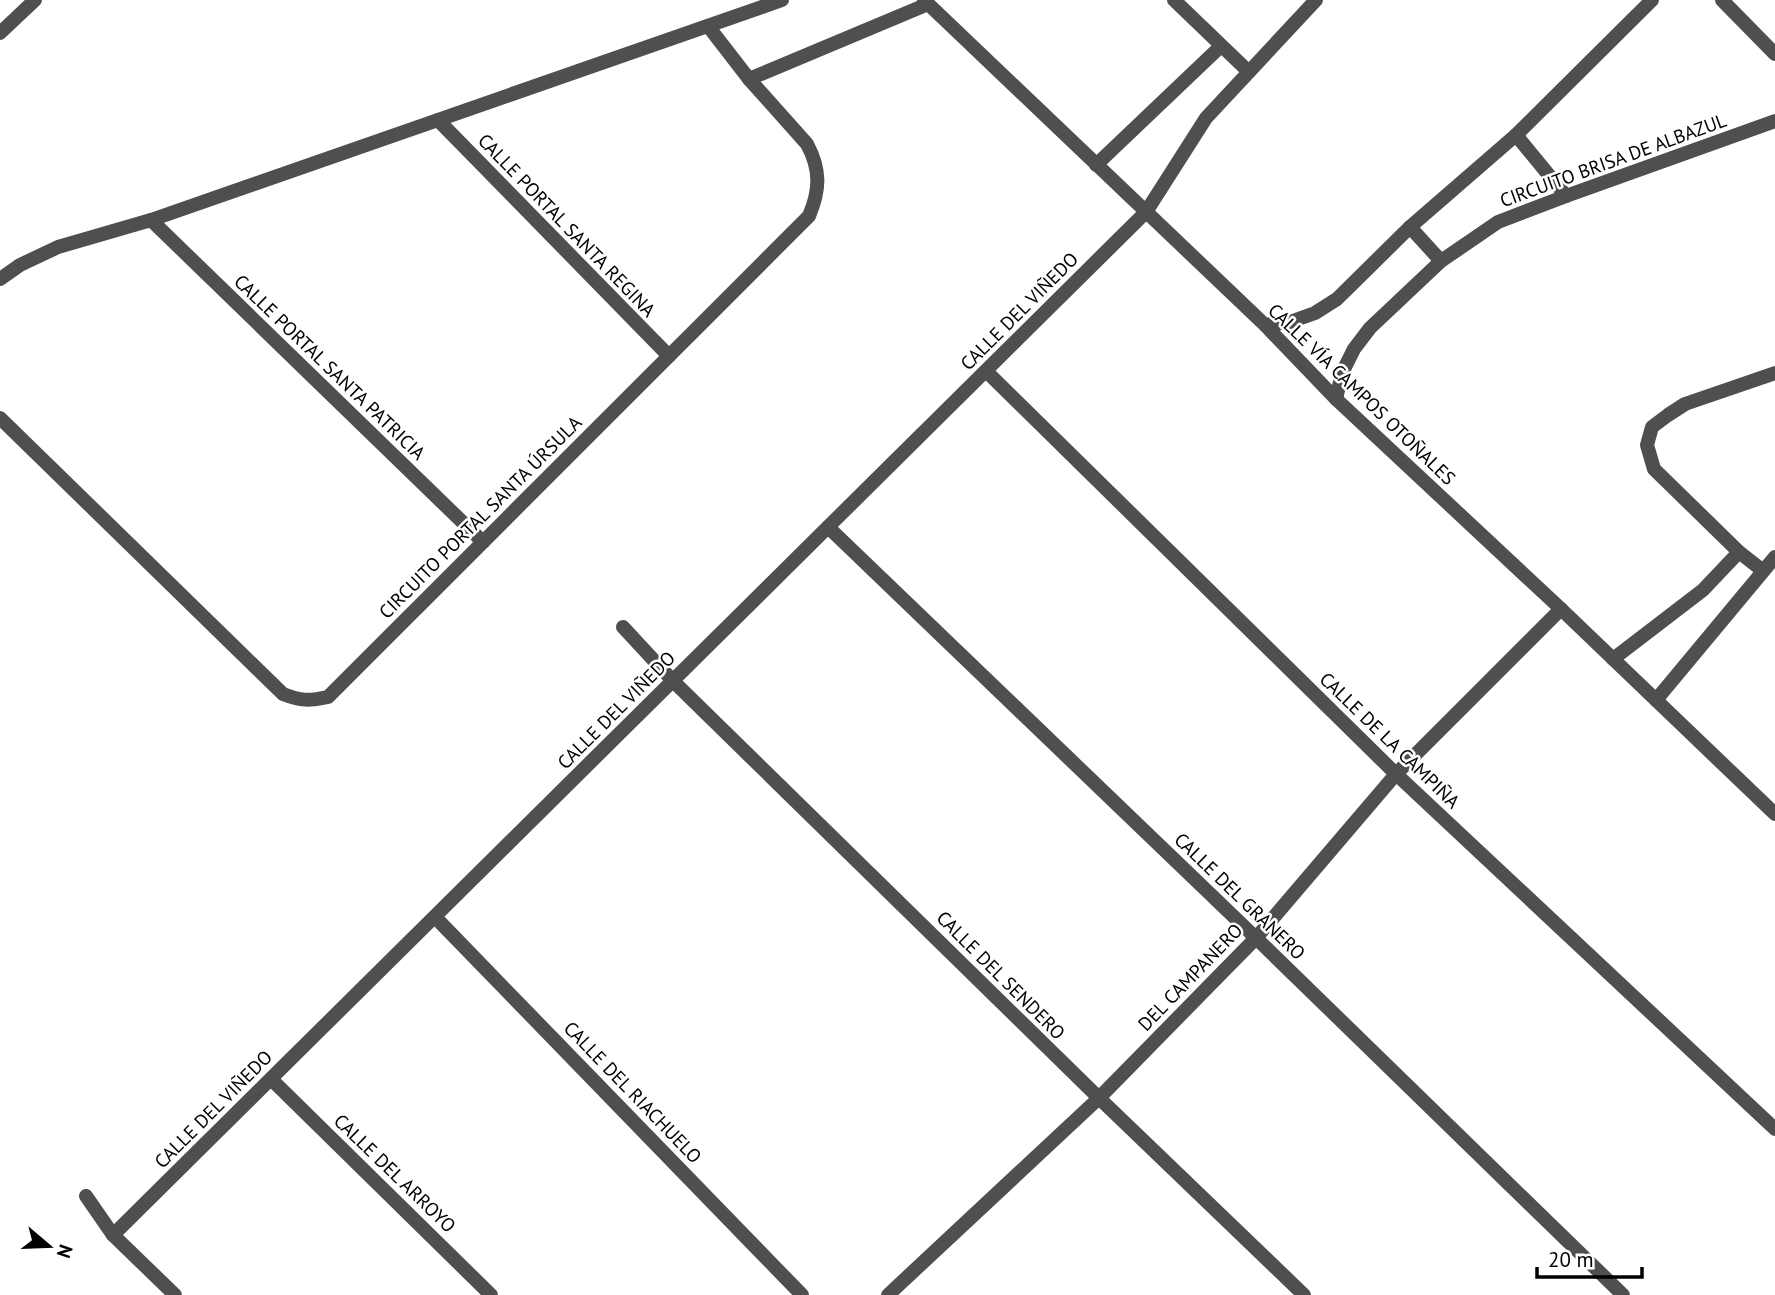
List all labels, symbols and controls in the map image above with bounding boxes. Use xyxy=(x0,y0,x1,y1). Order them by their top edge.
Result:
street label: CIRCUITO BRISA DE ALBAZUL xyxy=(1496,108,1730,212)
street label: CALLE PORTAL SANTA REGINA xyxy=(473,128,661,322)
street label: CALLE DEL VIÑEDO xyxy=(955,247,1083,375)
street label: CALLE PORTAL SANTA PATRICIA xyxy=(229,269,431,465)
street label: CALLE VÍA CAMPOS OTOÑALES xyxy=(1263,298,1461,490)
street label: CIRCUITO PORTAL SANTA ÚRSULA xyxy=(374,411,586,623)
street label: CALLE DEL VIÑEDO xyxy=(552,646,680,774)
street label: CALLE DE LA CAMPIÑA xyxy=(1315,667,1465,813)
street label: CALLE DEL GRANERO xyxy=(1169,827,1311,965)
street label: CALLE DEL SENDERO xyxy=(932,906,1070,1044)
street label: DEL CAMPANERO xyxy=(1133,918,1247,1036)
street label: CALLE DEL RIACHUELO xyxy=(559,1016,707,1168)
street label: CALLE DEL VIÑEDO xyxy=(149,1045,277,1173)
street label: CALLE DEL ARROYO xyxy=(329,1109,461,1237)
north arrow xyxy=(14,1211,84,1281)
scale bar xyxy=(1537,1236,1642,1280)
text: N xyxy=(52,1242,78,1261)
text: 20 m xyxy=(1548,1246,1594,1273)

